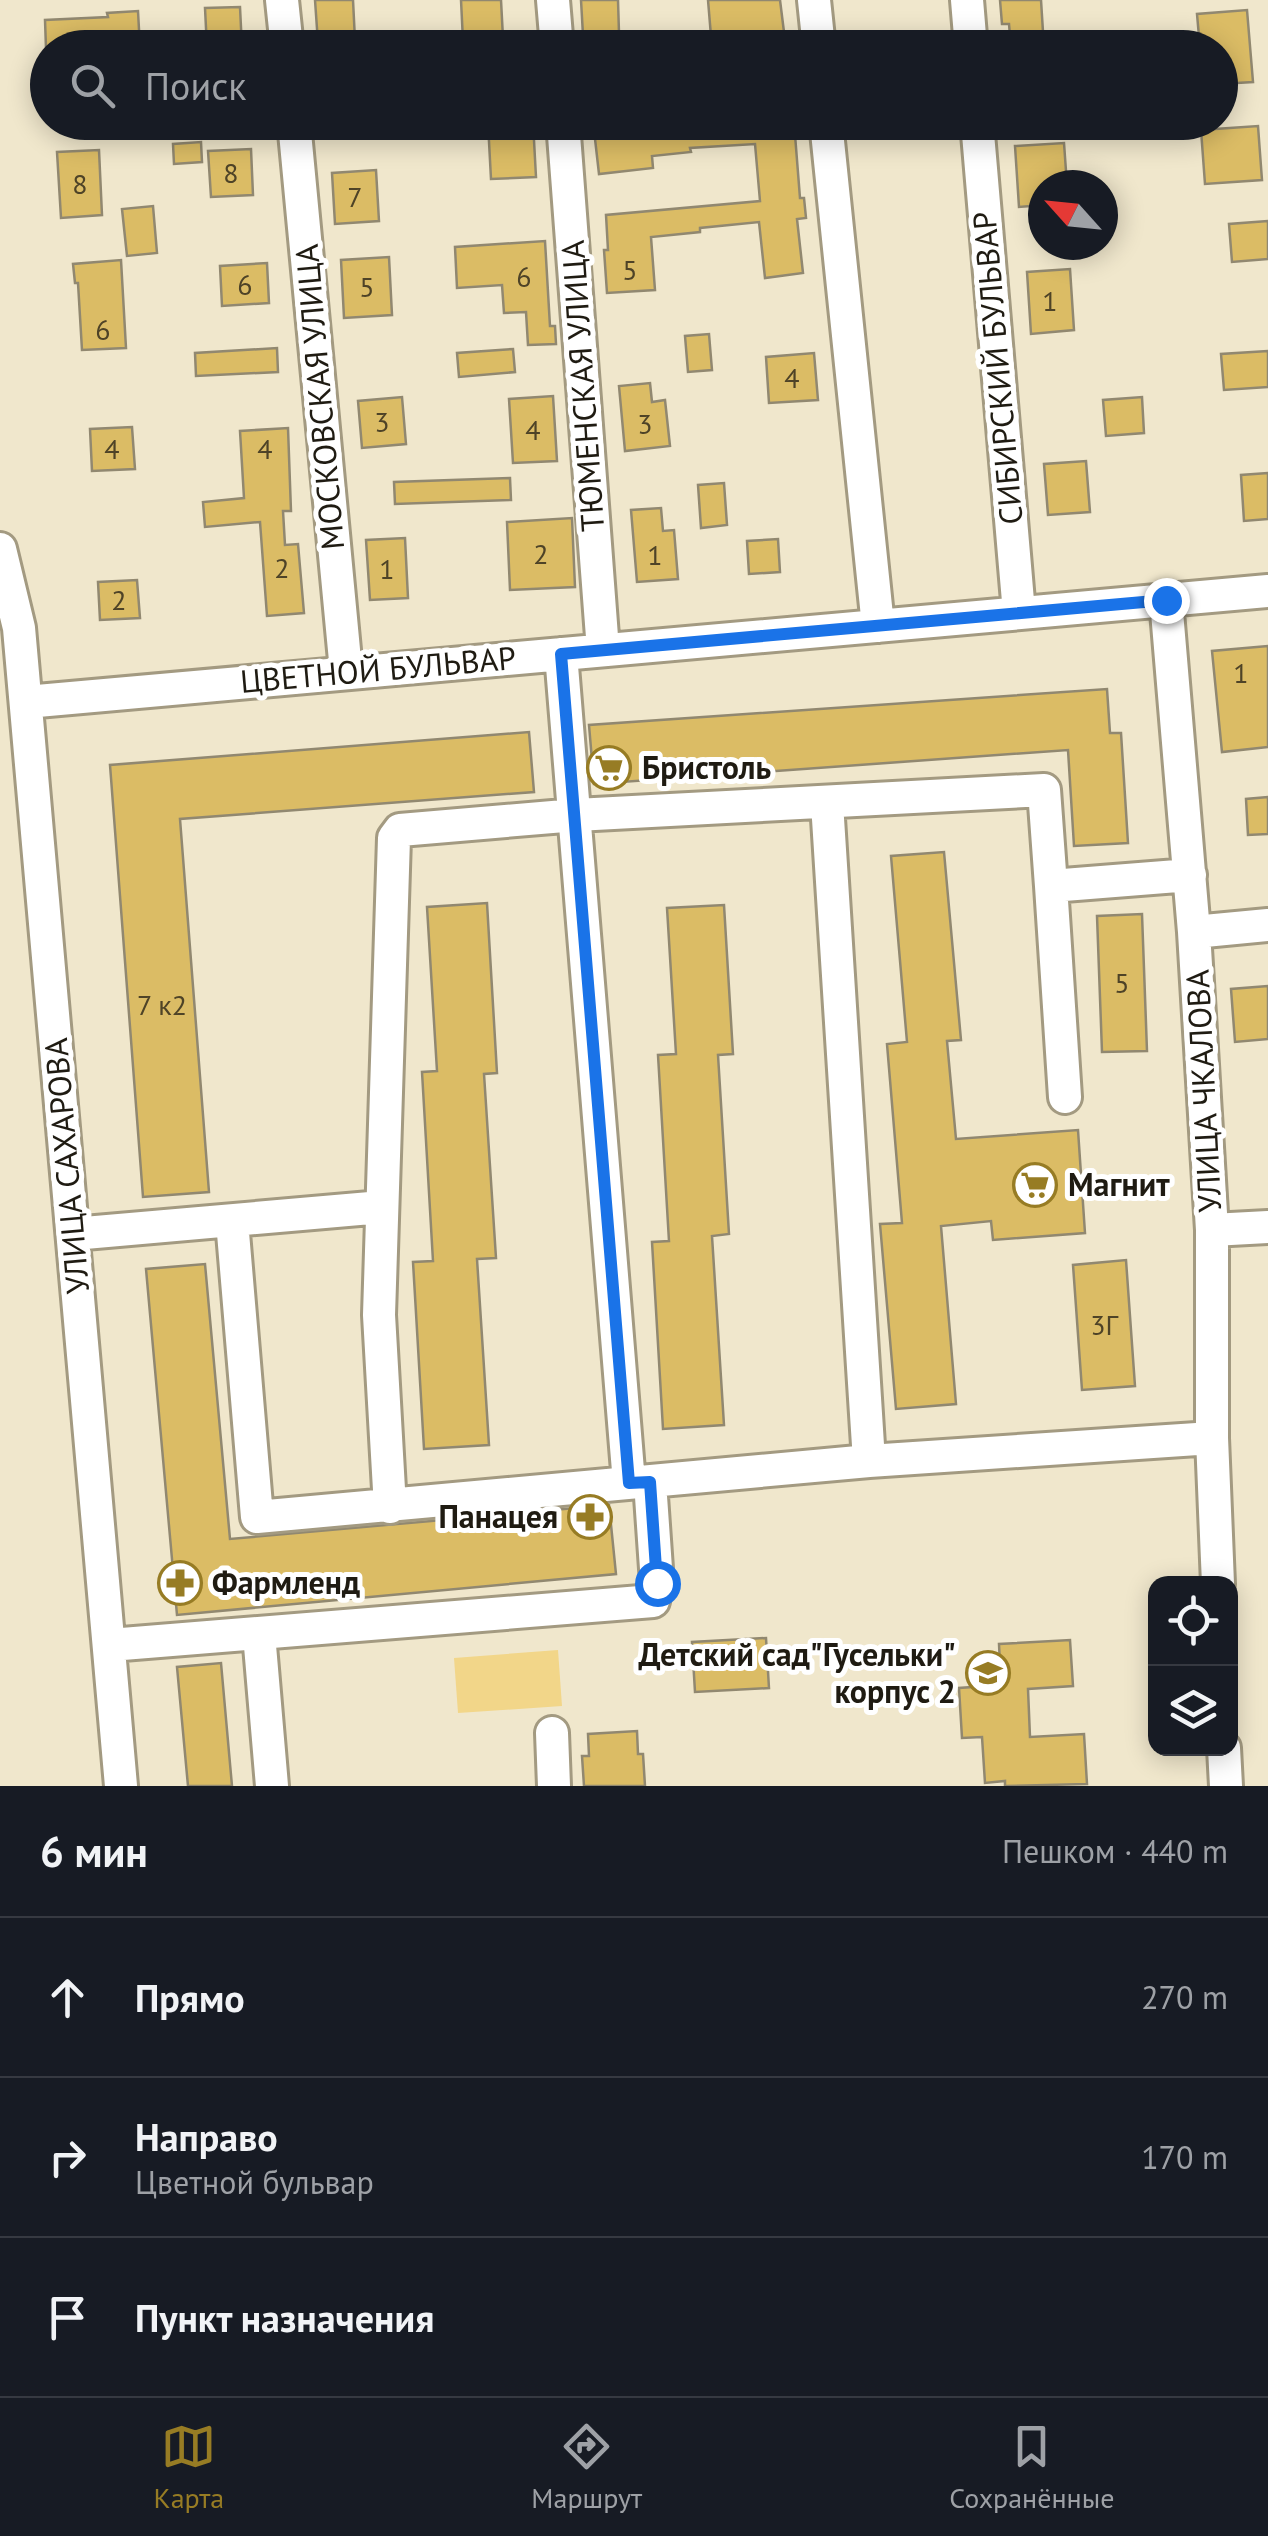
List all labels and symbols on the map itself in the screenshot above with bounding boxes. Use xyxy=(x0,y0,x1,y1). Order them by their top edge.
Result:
house number: 8 xyxy=(223,154,239,191)
house number: 8 xyxy=(72,165,88,202)
north arrow xyxy=(1028,170,1118,260)
house number: 7 xyxy=(347,178,363,215)
street label: СИБИРСКИЙ БУЛЬВАР xyxy=(962,210,1032,526)
street label: ТЮМЕНСКАЯ УЛИЦА xyxy=(551,239,613,533)
street label: МОСКОВСКАЯ УЛИЦА xyxy=(285,242,353,552)
house number: 5 xyxy=(622,251,638,288)
house number: 6 xyxy=(516,258,532,295)
house number: 6 xyxy=(237,266,253,303)
house number: 5 xyxy=(359,268,375,305)
house number: 1 xyxy=(1042,282,1058,319)
house number: 6 xyxy=(95,311,111,348)
house number: 4 xyxy=(784,359,800,396)
house number: 3 xyxy=(374,403,390,440)
house number: 3 xyxy=(637,405,653,442)
house number: 4 xyxy=(525,411,541,448)
house number: 4 xyxy=(104,430,120,467)
house number: 4 xyxy=(257,430,273,467)
house number: 2 xyxy=(533,535,549,572)
house number: 1 xyxy=(647,536,663,573)
house number: 2 xyxy=(274,549,290,586)
house number: 1 xyxy=(379,550,395,587)
route end xyxy=(1144,578,1190,624)
house number: 2 xyxy=(111,581,127,618)
street label: ЦВЕТНОЙ БУЛЬВАР xyxy=(238,636,518,702)
house number: 1 xyxy=(1233,654,1249,691)
supermarket icon: Бристоль xyxy=(586,745,632,791)
place label: Бристоль xyxy=(642,746,771,788)
house number: 5 xyxy=(1114,964,1130,1001)
street label: УЛИЦА ЧКАЛОВА xyxy=(1176,968,1230,1214)
house number: 7 к2 xyxy=(137,986,187,1023)
street label: УЛИЦА САХАРОВА xyxy=(34,1036,98,1296)
supermarket icon: Магнит xyxy=(1012,1162,1058,1208)
place label: Магнит xyxy=(1068,1163,1170,1205)
house number: 3Г xyxy=(1090,1306,1118,1343)
pharmacy icon: Панацея xyxy=(567,1494,613,1540)
place label: Панацея xyxy=(438,1495,558,1537)
pharmacy icon: Фармленд xyxy=(157,1560,203,1606)
place label: Фармленд xyxy=(212,1561,360,1603)
route start xyxy=(635,1561,681,1607)
place label: Детский сад"Гусельки" корпус 2 xyxy=(639,1633,956,1712)
school or university icon: Детский сад"Гусельки" корпус 2 xyxy=(965,1650,1011,1696)

